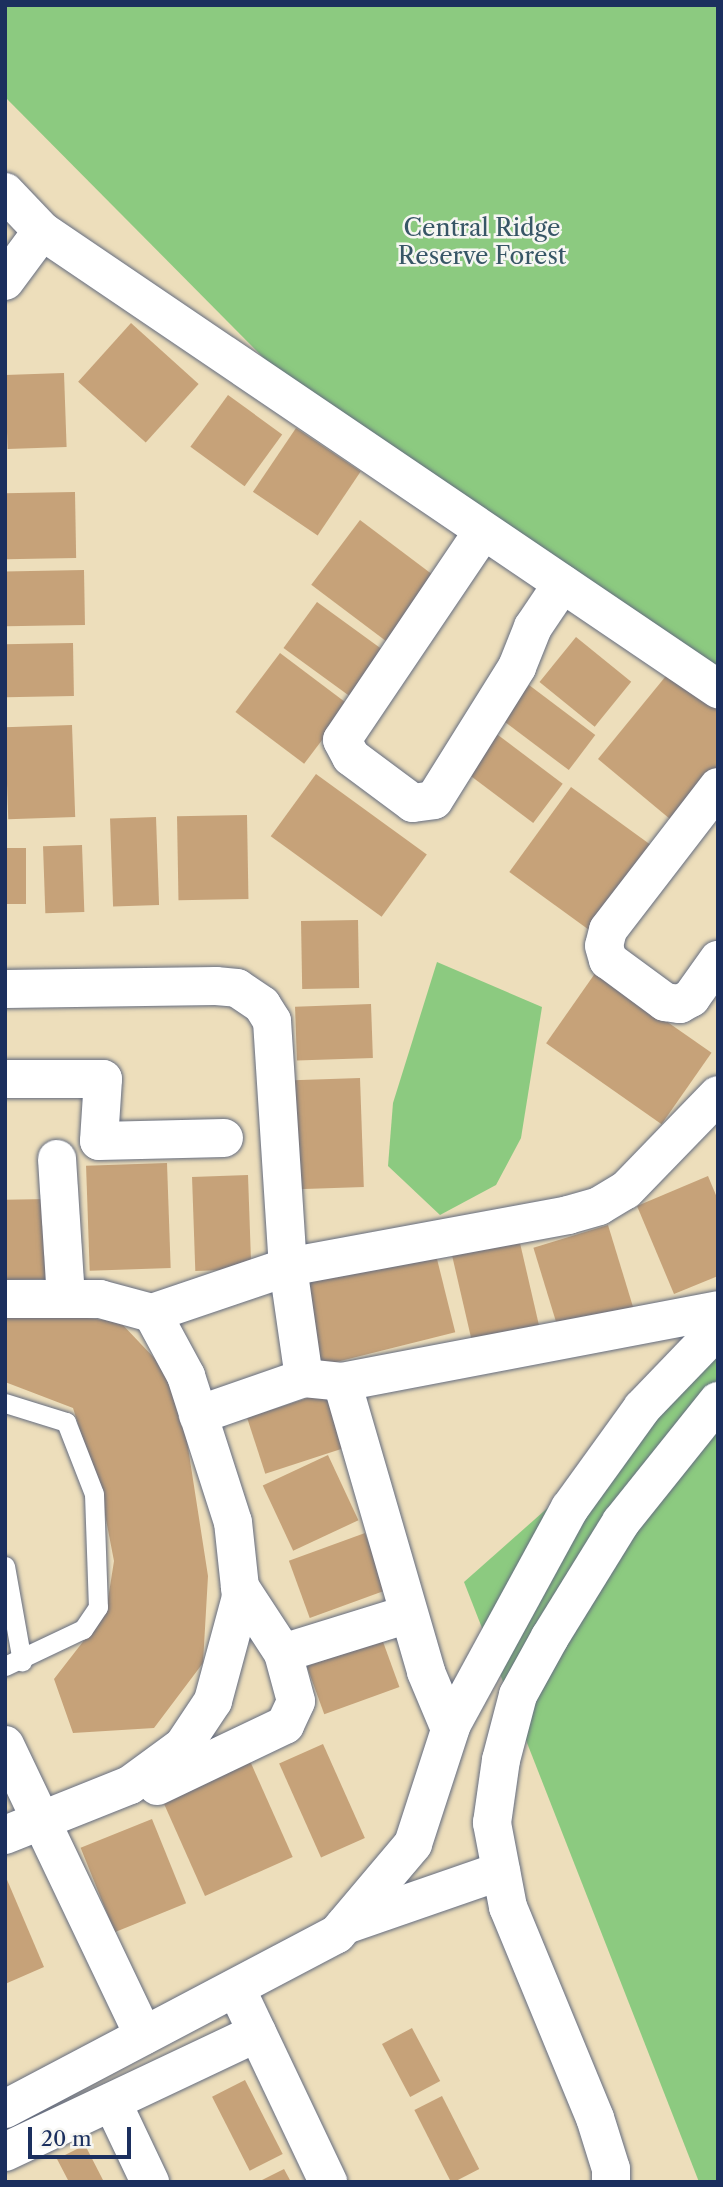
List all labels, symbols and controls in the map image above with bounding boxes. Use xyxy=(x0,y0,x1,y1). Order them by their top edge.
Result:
park label: Central Ridge Reserve Forest xyxy=(398,214,566,270)
scale bar xyxy=(32,2114,135,2158)
text: 20 m xyxy=(41,2126,92,2151)

